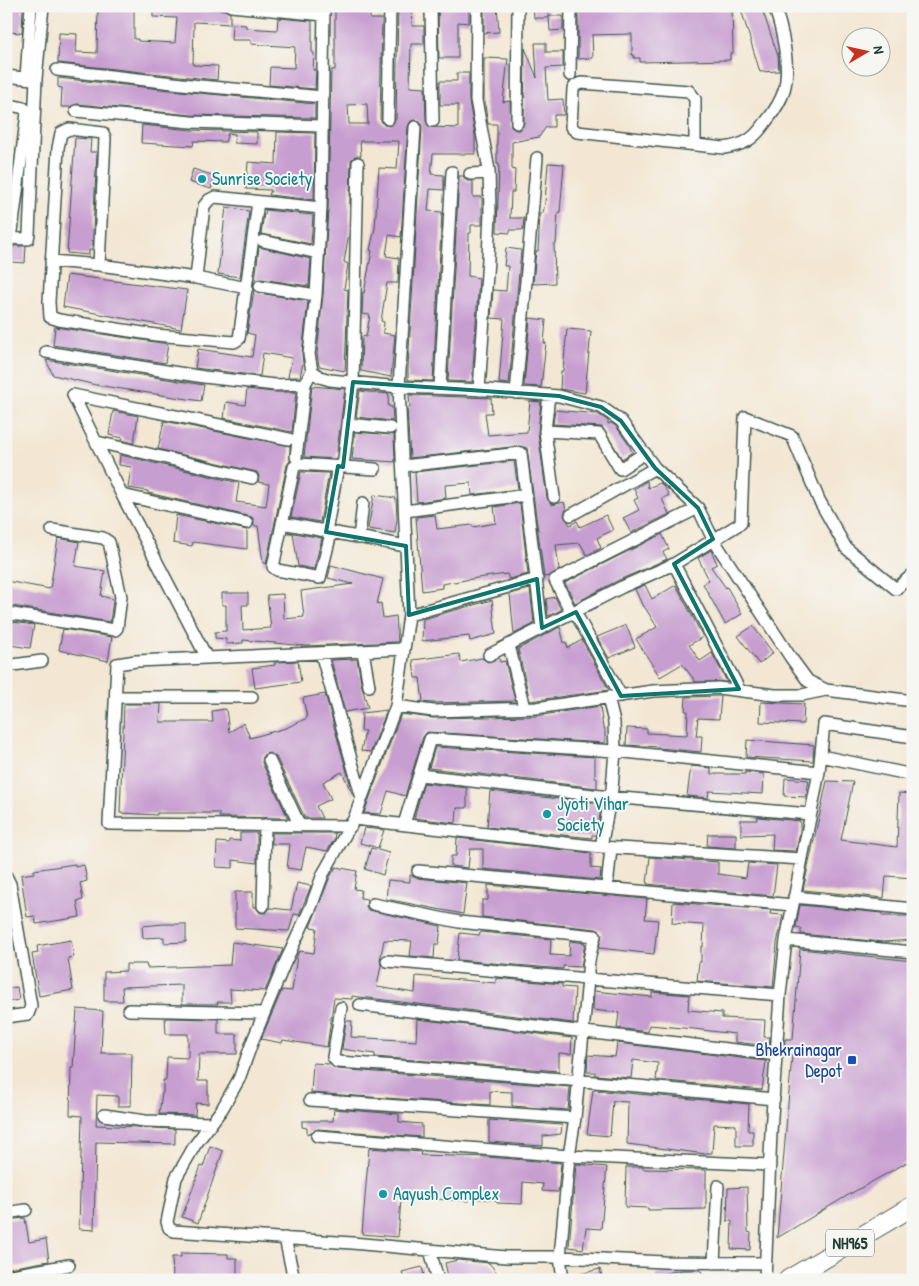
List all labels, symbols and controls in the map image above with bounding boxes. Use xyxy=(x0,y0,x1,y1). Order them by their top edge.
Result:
north arrow xyxy=(842,28,892,78)
text: N xyxy=(869,45,889,56)
place label: Sunrise Society xyxy=(212,166,313,191)
marker: Sunrise Society xyxy=(196,173,208,185)
place label: Jyoti Vihar Society xyxy=(557,791,629,837)
marker: Jyoti Vihar Society xyxy=(541,808,553,820)
place label: Bhekrainagar Depot xyxy=(755,1037,843,1083)
marker: Bhekrainagar Depot xyxy=(846,1054,858,1066)
place label: Aayush Complex xyxy=(393,1181,499,1206)
marker: Aayush Complex xyxy=(377,1188,389,1200)
road number: NH965 xyxy=(826,1230,874,1256)

